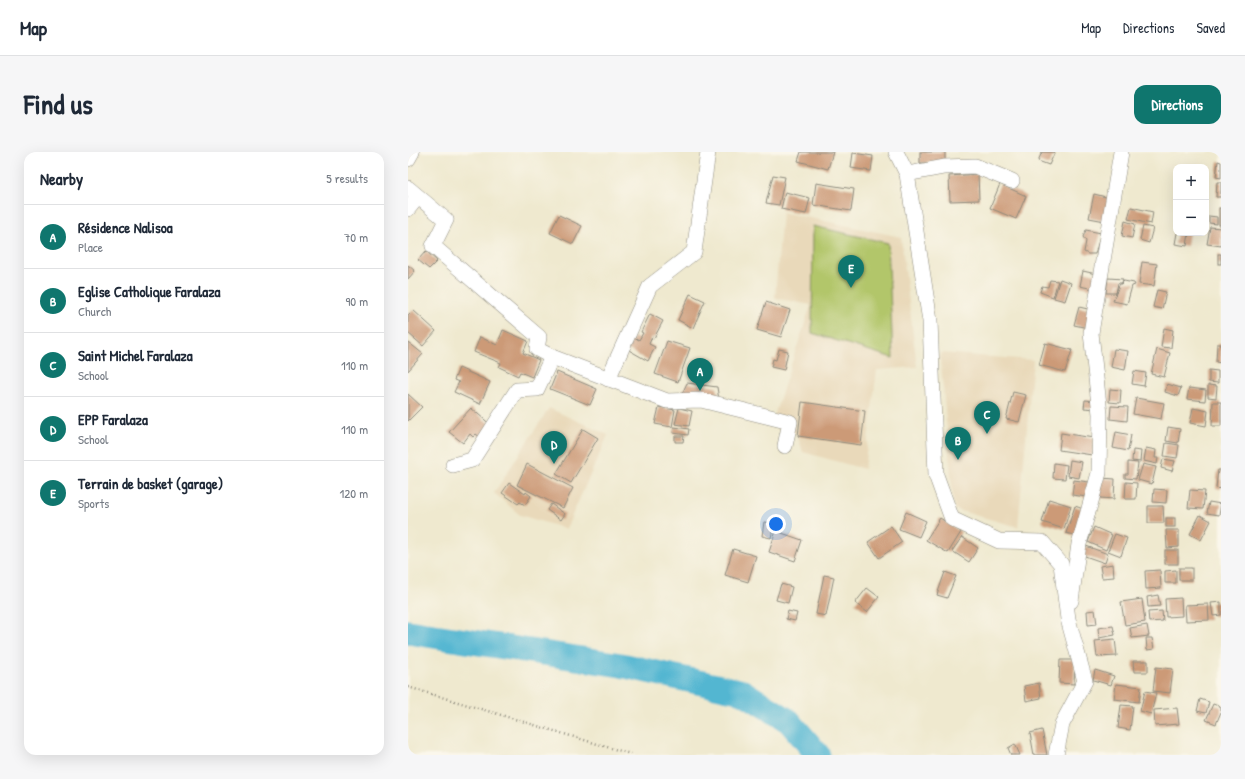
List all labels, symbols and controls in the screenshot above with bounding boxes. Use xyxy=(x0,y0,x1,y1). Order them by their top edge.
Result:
text: Map xyxy=(20,15,47,41)
text: Map xyxy=(1081,18,1101,37)
text: Directions xyxy=(1123,18,1174,37)
text: Saved xyxy=(1196,18,1225,37)
text: Find us xyxy=(24,85,93,123)
button: Directions xyxy=(1134,85,1221,124)
map controls xyxy=(1173,164,1209,236)
button: + xyxy=(1173,164,1209,200)
text: Nearby xyxy=(40,167,83,190)
text: 5 results xyxy=(326,169,368,187)
button: − xyxy=(1173,200,1209,236)
text: Résidence Nalisoa xyxy=(78,217,173,238)
text: A xyxy=(50,228,56,246)
text: 70 m xyxy=(344,228,368,246)
text: Place xyxy=(78,238,103,256)
pin: E xyxy=(838,255,864,288)
text: Eglise Catholique Faralaza xyxy=(78,281,221,302)
text: B xyxy=(50,292,56,310)
text: 90 m xyxy=(346,292,368,310)
text: Church xyxy=(78,302,111,320)
text: Saint Michel Faralaza xyxy=(78,345,193,366)
text: C xyxy=(49,356,57,374)
text: 110 m xyxy=(341,356,368,374)
pin: A xyxy=(687,358,713,391)
text: School xyxy=(78,366,108,384)
pin: C xyxy=(974,401,1000,434)
text: EPP Faralaza xyxy=(78,409,148,430)
text: D xyxy=(50,420,56,438)
text: 110 m xyxy=(341,420,368,438)
pin: B xyxy=(945,427,971,460)
text: School xyxy=(78,430,108,448)
pin: D xyxy=(541,431,567,464)
text: Terrain de basket (garage) xyxy=(78,473,223,494)
text: E xyxy=(50,484,56,502)
text: 120 m xyxy=(340,484,368,502)
text: Sports xyxy=(78,494,109,512)
your location xyxy=(766,514,786,534)

